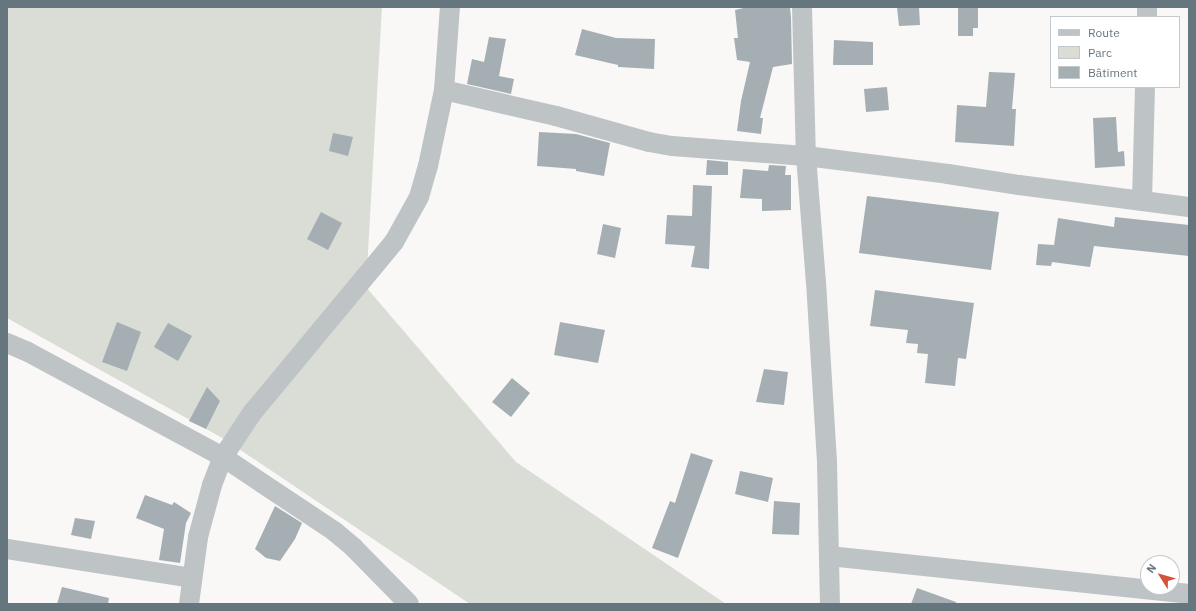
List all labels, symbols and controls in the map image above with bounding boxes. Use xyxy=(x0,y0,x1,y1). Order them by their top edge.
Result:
legend xyxy=(1050,16,1180,88)
text: Route xyxy=(1088,25,1120,40)
text: Parc xyxy=(1088,45,1112,60)
text: Bâtiment xyxy=(1088,65,1138,80)
north arrow xyxy=(1140,555,1180,595)
text: N xyxy=(1143,561,1159,576)

